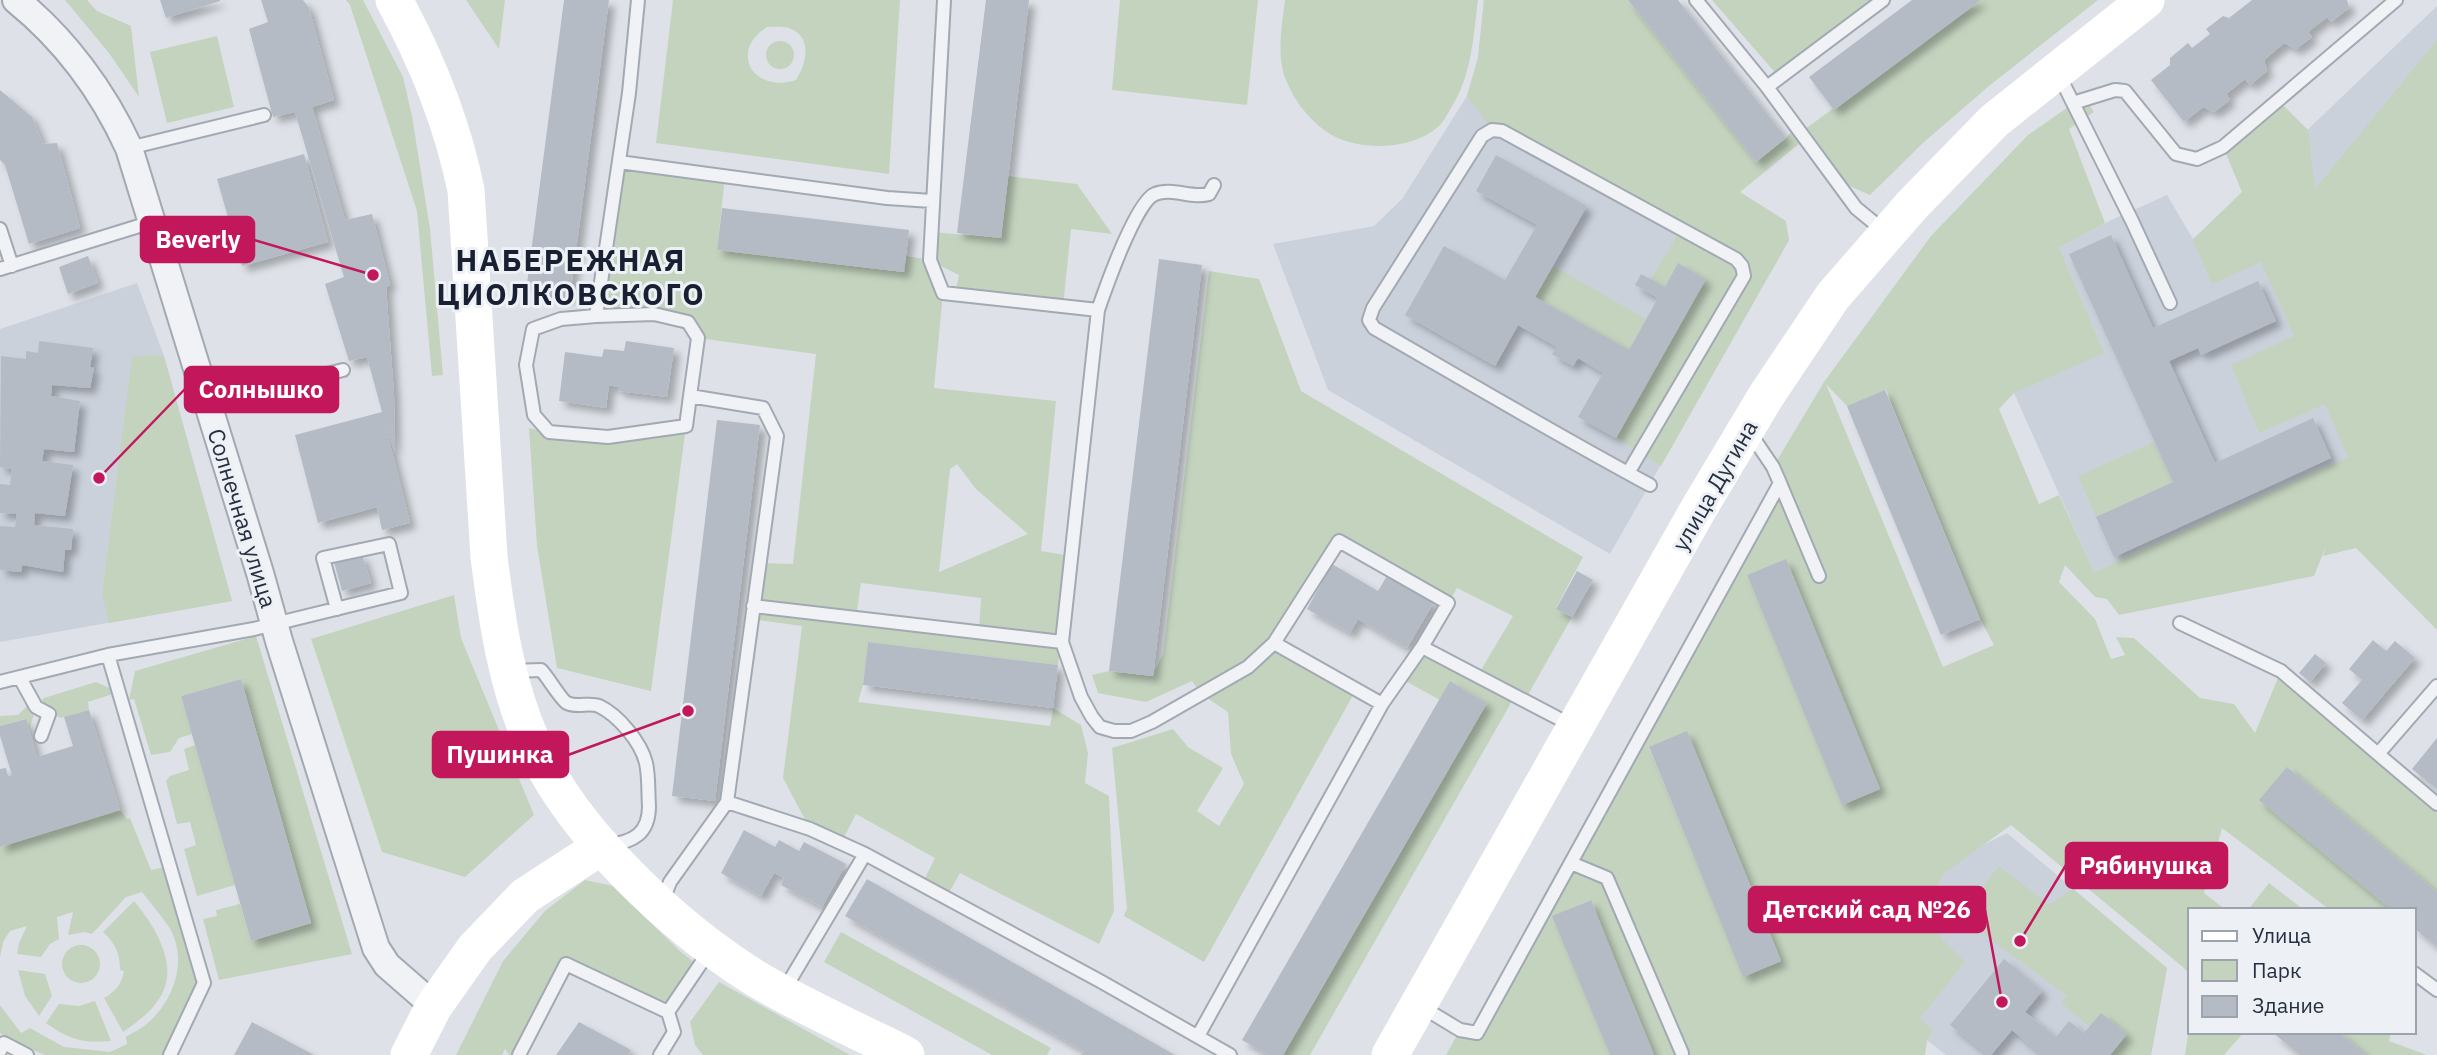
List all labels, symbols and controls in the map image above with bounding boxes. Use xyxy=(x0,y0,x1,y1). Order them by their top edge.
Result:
callout: Beverly xyxy=(141,217,254,262)
text: Beverly xyxy=(155,223,241,255)
district label: НАБЕРЕЖНАЯ ЦИОЛКОВСКОГО xyxy=(436,240,706,313)
callout: Солнышко xyxy=(185,367,338,412)
text: Солнышко xyxy=(198,373,324,405)
street label: улица Дугина xyxy=(1664,414,1764,556)
street label: Солнечная улица xyxy=(201,425,285,611)
callout: Пушинка xyxy=(433,732,568,777)
text: Пушинка xyxy=(446,738,554,770)
callout: Рябинушка xyxy=(2066,843,2227,888)
text: Рябинушка xyxy=(2079,849,2213,881)
callout: Детский сад №26 xyxy=(1749,887,1985,932)
text: Детский сад №26 xyxy=(1763,893,1971,925)
legend xyxy=(2188,908,2416,1034)
text: Улица xyxy=(2252,921,2311,949)
text: Парк xyxy=(2252,956,2302,984)
text: Здание xyxy=(2252,991,2324,1019)

